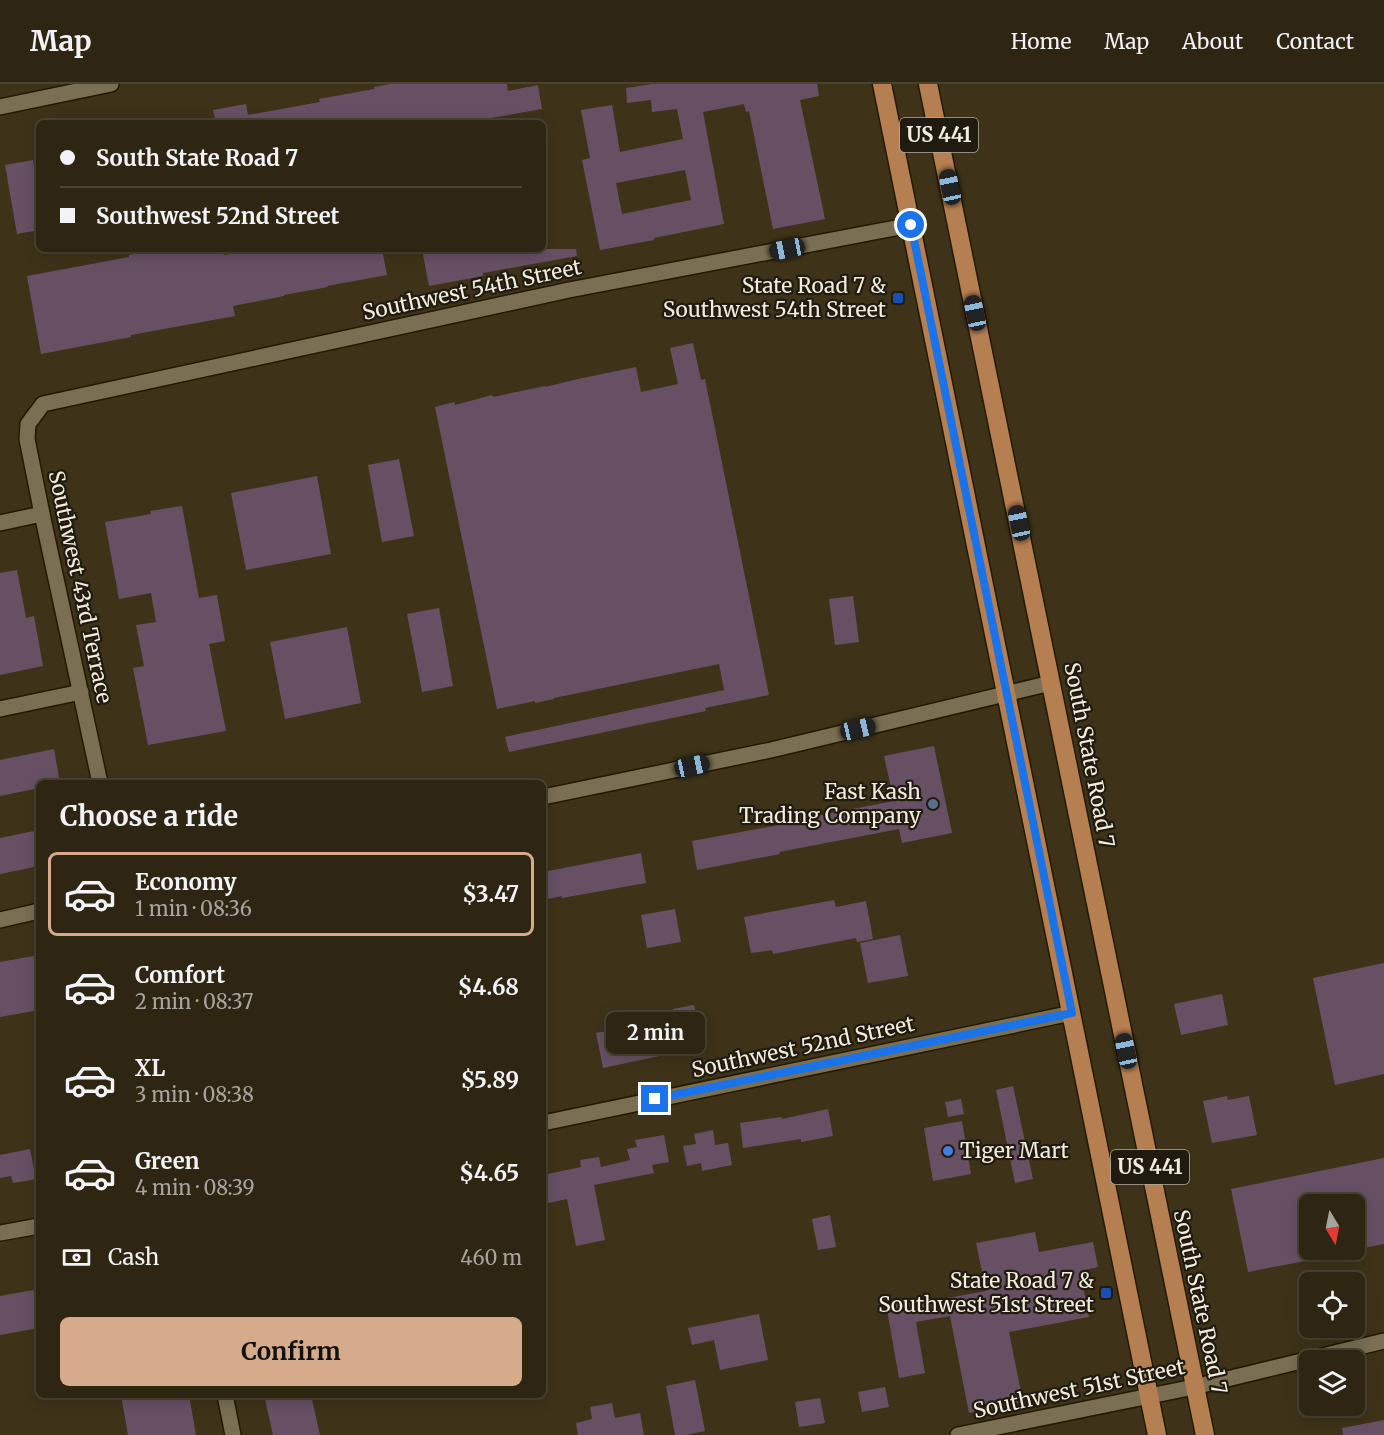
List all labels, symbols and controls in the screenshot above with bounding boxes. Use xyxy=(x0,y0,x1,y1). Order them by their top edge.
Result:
text: Map xyxy=(30,23,92,59)
text: Home xyxy=(1011,28,1071,55)
text: Map xyxy=(1104,28,1149,55)
text: About xyxy=(1182,28,1243,55)
text: Contact xyxy=(1276,28,1354,55)
road number: US 441 xyxy=(900,118,978,152)
text: South State Road 7 xyxy=(96,144,298,172)
car xyxy=(937,168,963,206)
text: Southwest 52nd Street xyxy=(96,202,339,230)
route start xyxy=(897,211,924,238)
car xyxy=(768,237,806,261)
street label: Southwest 54th Street xyxy=(360,253,584,326)
place label: State Road 7 & Southwest 54th Street xyxy=(663,272,886,323)
marker: State Road 7 & Southwest 54th Street xyxy=(891,291,905,305)
car xyxy=(962,294,988,332)
street label: Southwest 43rd Terrace xyxy=(43,468,118,706)
car xyxy=(1006,504,1032,542)
street label: South State Road 7 xyxy=(1058,660,1121,850)
car xyxy=(838,716,878,742)
car xyxy=(673,753,711,779)
place label: Fast Kash Trading Company xyxy=(739,778,922,829)
marker: Fast Kash Trading Company xyxy=(926,797,940,811)
text: Choose a ride xyxy=(60,799,238,833)
icon: car xyxy=(63,867,117,921)
text: Economy xyxy=(135,868,236,896)
text: $3.47 xyxy=(462,880,519,908)
text: 1 min · 08:36 xyxy=(135,896,252,921)
icon: car xyxy=(63,960,117,1014)
text: Comfort xyxy=(135,961,225,989)
text: $4.68 xyxy=(458,973,519,1001)
text: 2 min · 08:37 xyxy=(135,989,253,1014)
street label: Southwest 52nd Street xyxy=(689,1010,917,1083)
callout: 2 min xyxy=(606,1012,704,1054)
text: 2 min xyxy=(627,1020,684,1045)
car xyxy=(1113,1032,1139,1070)
icon: car xyxy=(63,1053,117,1107)
text: XL xyxy=(135,1054,165,1082)
text: $5.89 xyxy=(461,1066,519,1094)
text: 3 min · 08:38 xyxy=(135,1082,254,1107)
route end xyxy=(641,1085,668,1112)
place label: Tiger Mart xyxy=(960,1137,1069,1164)
marker: Tiger Mart xyxy=(941,1144,955,1158)
icon: car xyxy=(63,1146,117,1200)
text: Green xyxy=(135,1147,199,1175)
road number: US 441 xyxy=(1111,1150,1189,1184)
text: $4.65 xyxy=(459,1159,519,1187)
text: 4 min · 08:39 xyxy=(135,1175,255,1200)
north arrow xyxy=(1299,1194,1365,1260)
map controls xyxy=(1299,1194,1365,1416)
street label: South State Road 7 xyxy=(1168,1207,1233,1397)
icon: cash xyxy=(60,1241,93,1274)
text: Cash xyxy=(108,1243,159,1271)
text: 460 m xyxy=(460,1245,522,1270)
place label: State Road 7 & Southwest 51st Street xyxy=(878,1267,1094,1318)
button: locate xyxy=(1299,1272,1365,1338)
marker: State Road 7 & Southwest 51st Street xyxy=(1099,1286,1113,1300)
button: Confirm xyxy=(60,1317,522,1386)
button: layers xyxy=(1299,1350,1365,1416)
street label: Southwest 51st Street xyxy=(971,1353,1187,1424)

